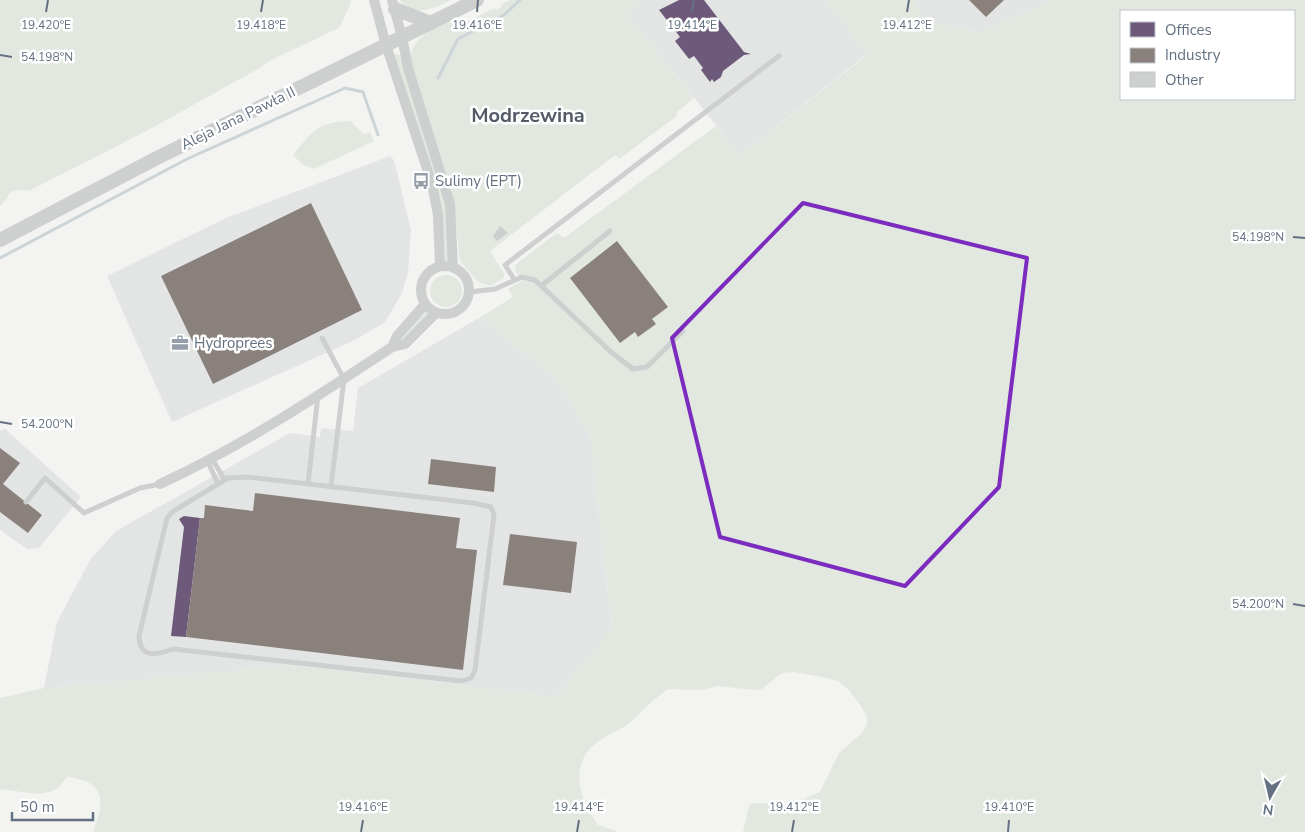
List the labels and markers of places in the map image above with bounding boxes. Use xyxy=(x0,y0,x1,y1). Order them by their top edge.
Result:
bus stop icon: Sulimy (EPT) xyxy=(411,171,431,191)
place label: Sulimy (EPT) xyxy=(435,171,522,191)
office icon: Hydroprees xyxy=(170,333,190,353)
place label: Hydroprees xyxy=(194,333,273,353)

